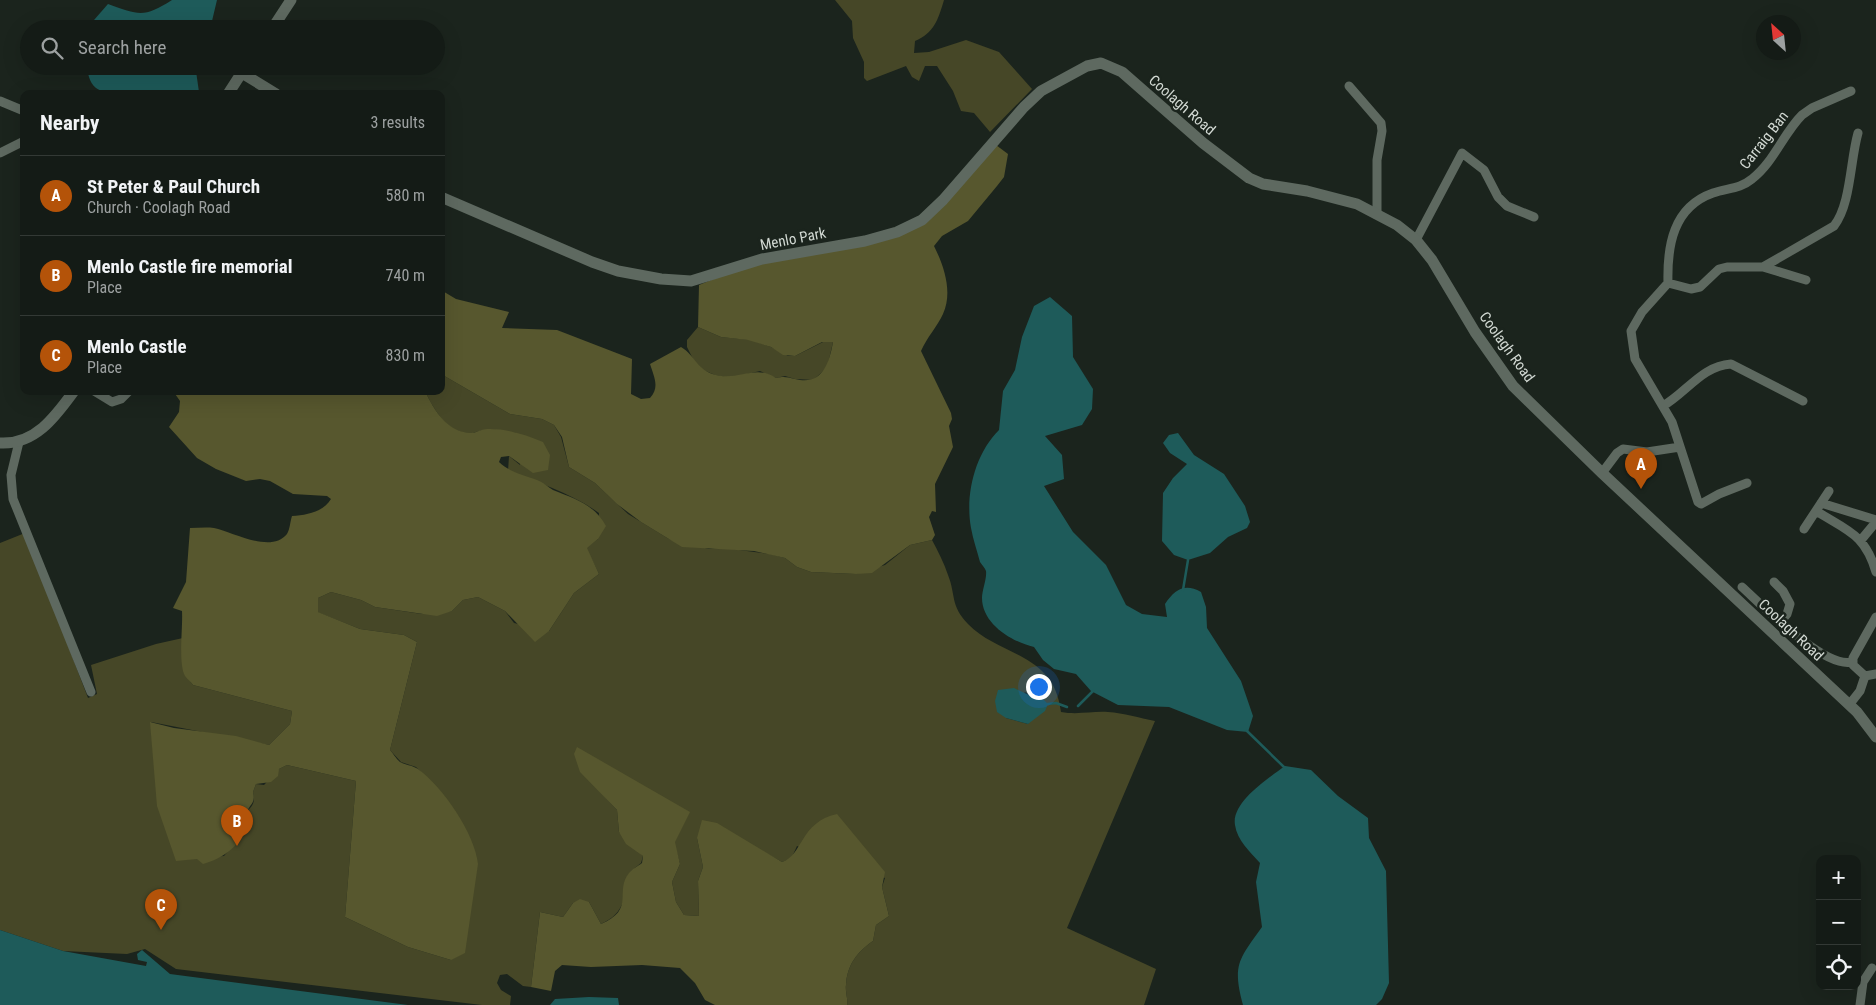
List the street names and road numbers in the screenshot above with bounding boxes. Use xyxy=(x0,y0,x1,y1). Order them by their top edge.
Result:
street label: Coolagh Road xyxy=(1145,71,1219,139)
street label: Carraig Ban xyxy=(1736,107,1792,173)
street label: Menlo Park xyxy=(758,224,828,254)
street label: Coolagh Road xyxy=(1476,308,1538,386)
street label: Coolagh Road xyxy=(1755,595,1827,665)

